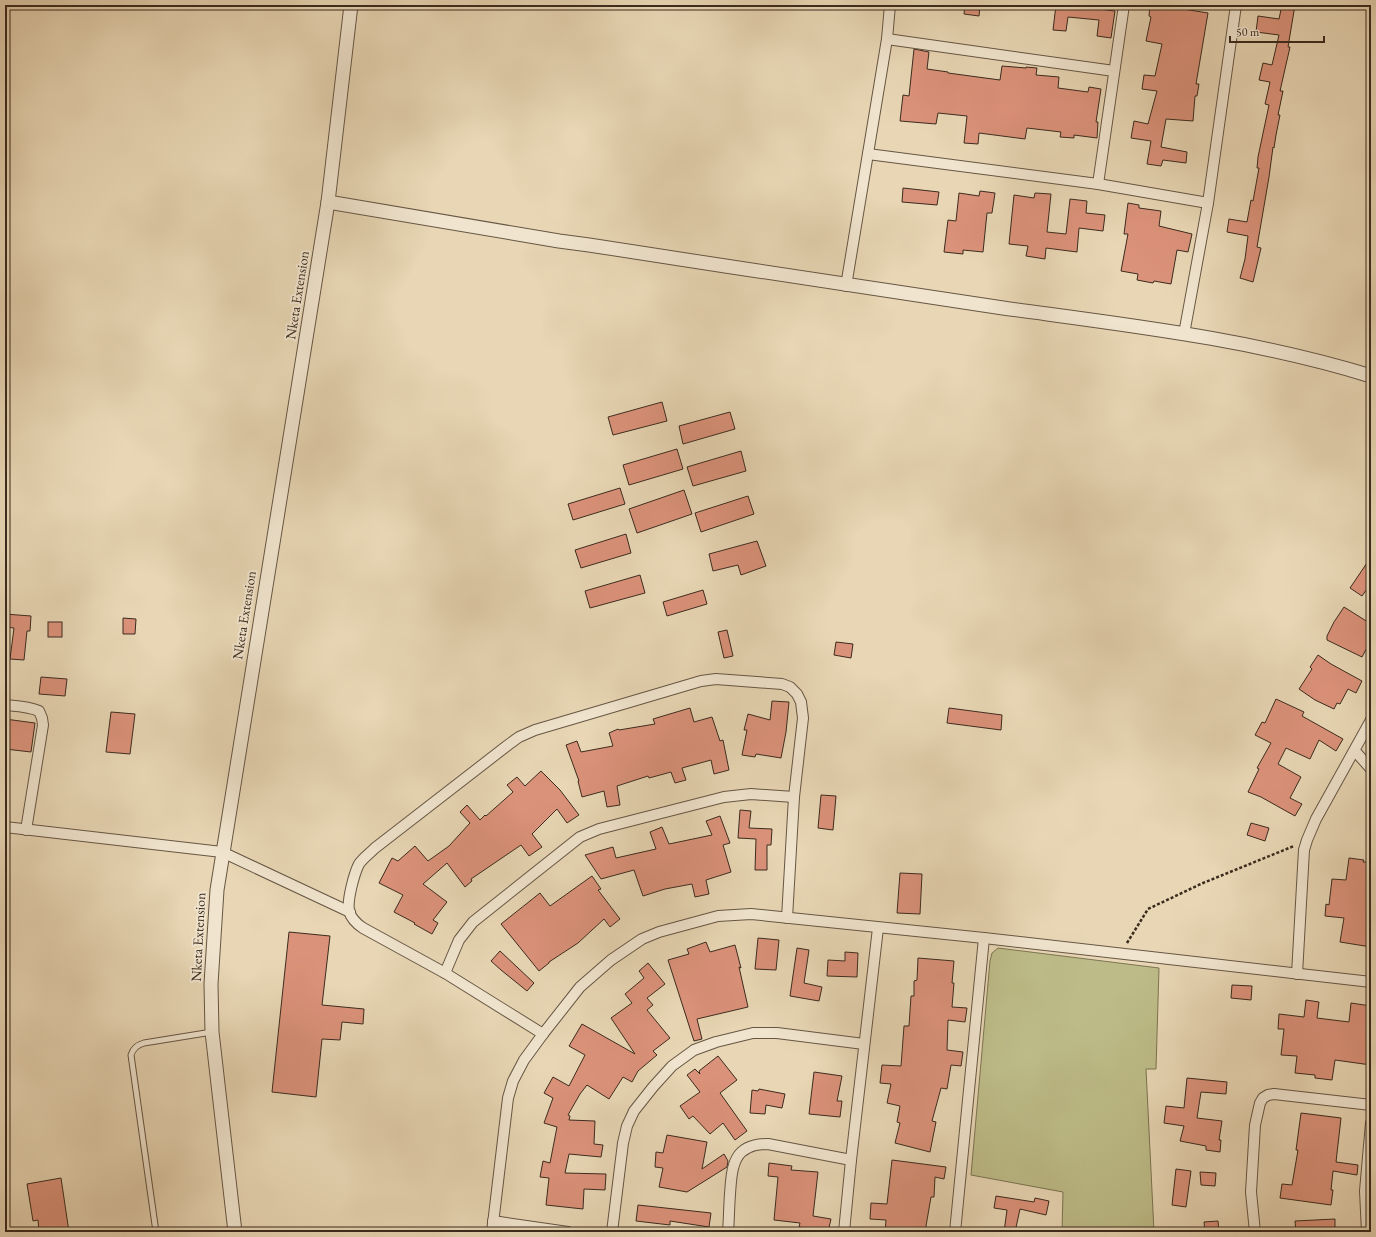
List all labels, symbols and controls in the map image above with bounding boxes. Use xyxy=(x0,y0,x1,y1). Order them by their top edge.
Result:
scale bar xyxy=(1230,18,1324,44)
text: 50 m xyxy=(1236,24,1260,40)
street label: Nketa Extension xyxy=(281,249,313,341)
street label: Nketa Extension xyxy=(228,569,260,661)
street label: Nketa Extension xyxy=(187,891,209,982)

